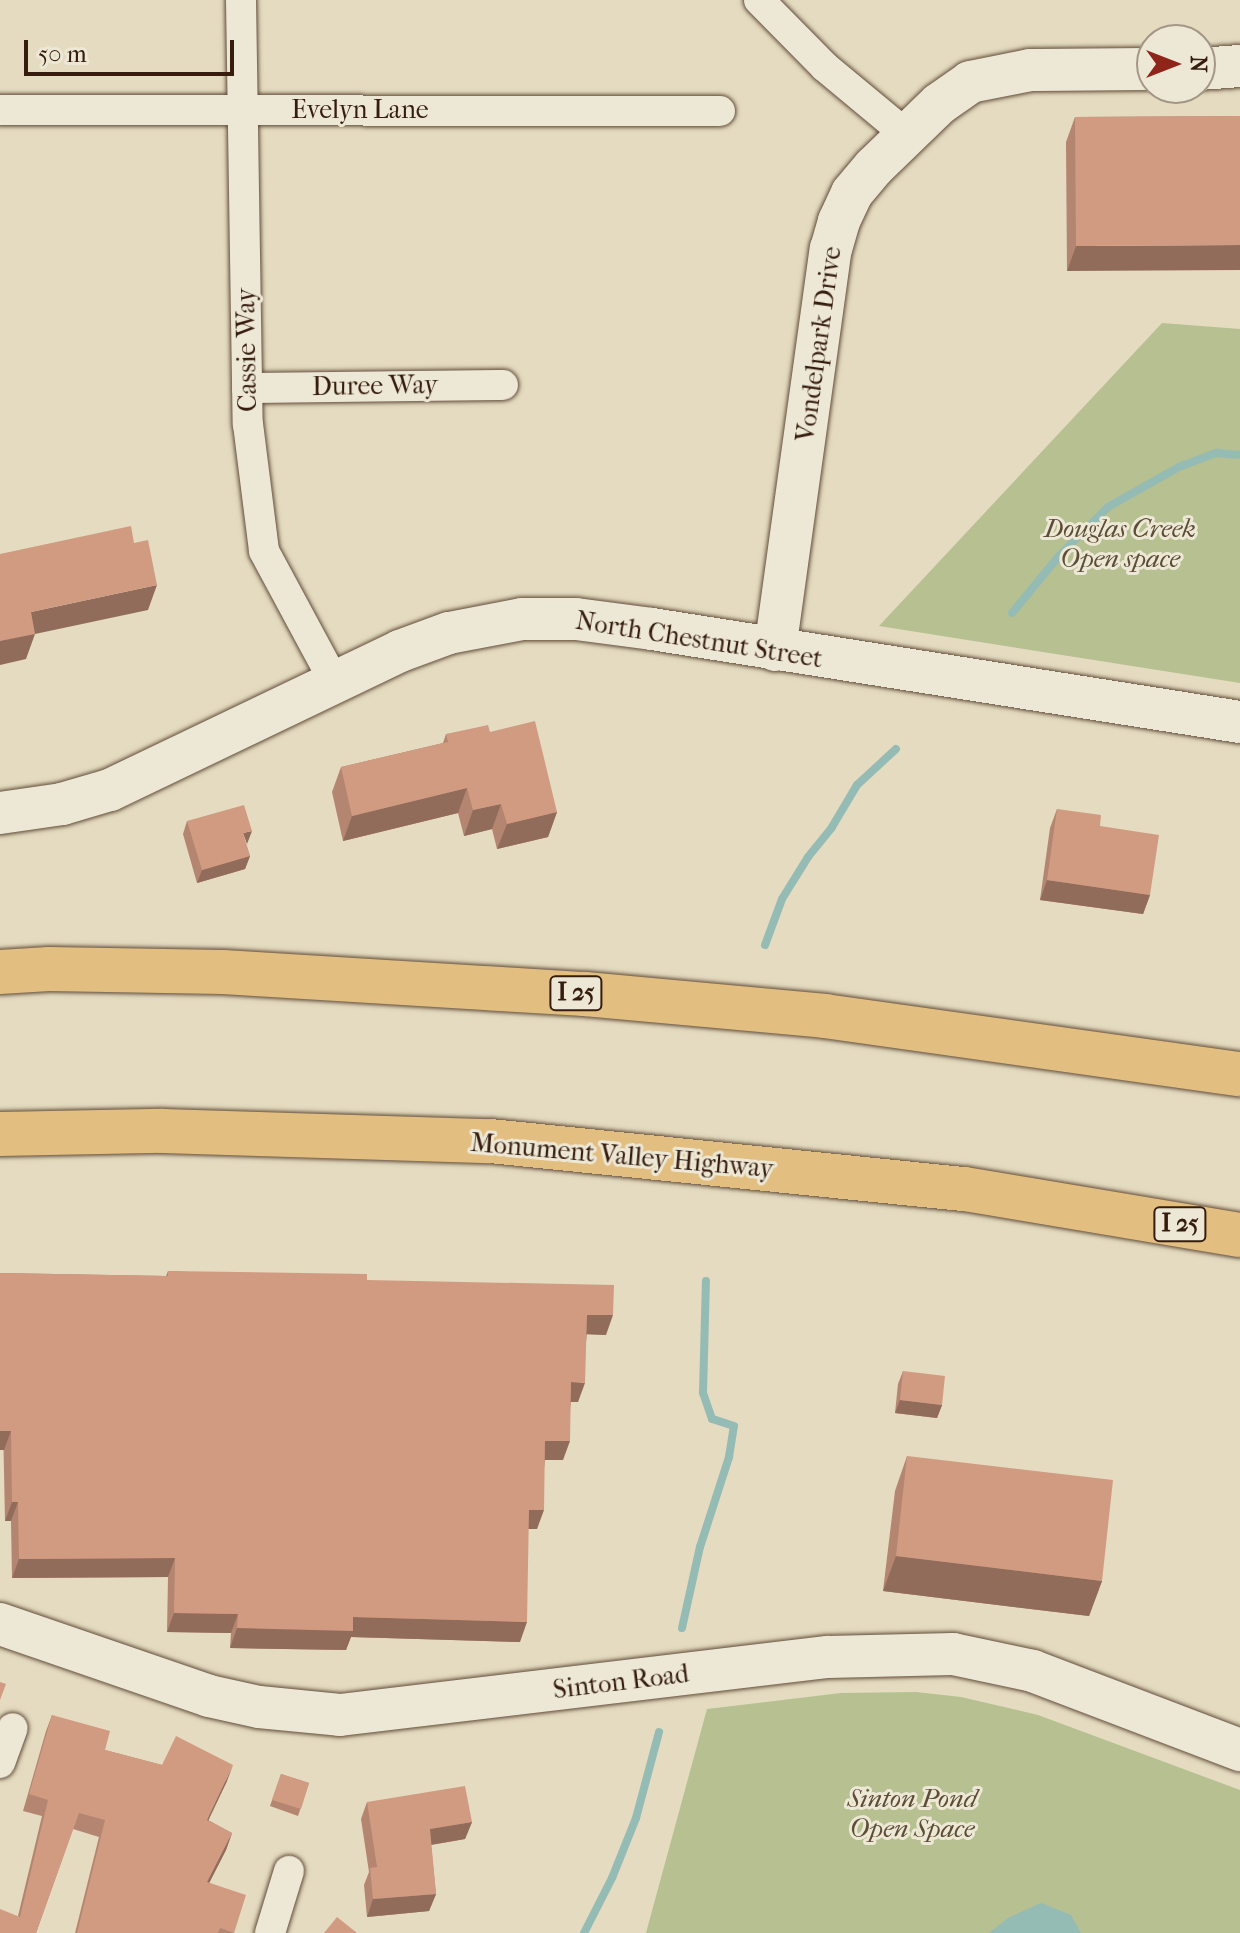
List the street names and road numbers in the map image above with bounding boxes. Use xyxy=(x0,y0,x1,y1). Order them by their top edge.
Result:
street label: Evelyn Lane xyxy=(291,94,429,126)
street label: Vondelpark Drive xyxy=(790,244,848,444)
street label: Cassie Way xyxy=(230,288,264,412)
street label: Duree Way xyxy=(312,369,438,403)
street label: North Chestnut Street xyxy=(573,605,825,675)
road number: I 25 xyxy=(548,973,604,1013)
street label: Monument Valley Highway xyxy=(469,1127,775,1185)
road number: I 25 xyxy=(1152,1204,1208,1244)
street label: Sinton Road xyxy=(551,1658,691,1706)

